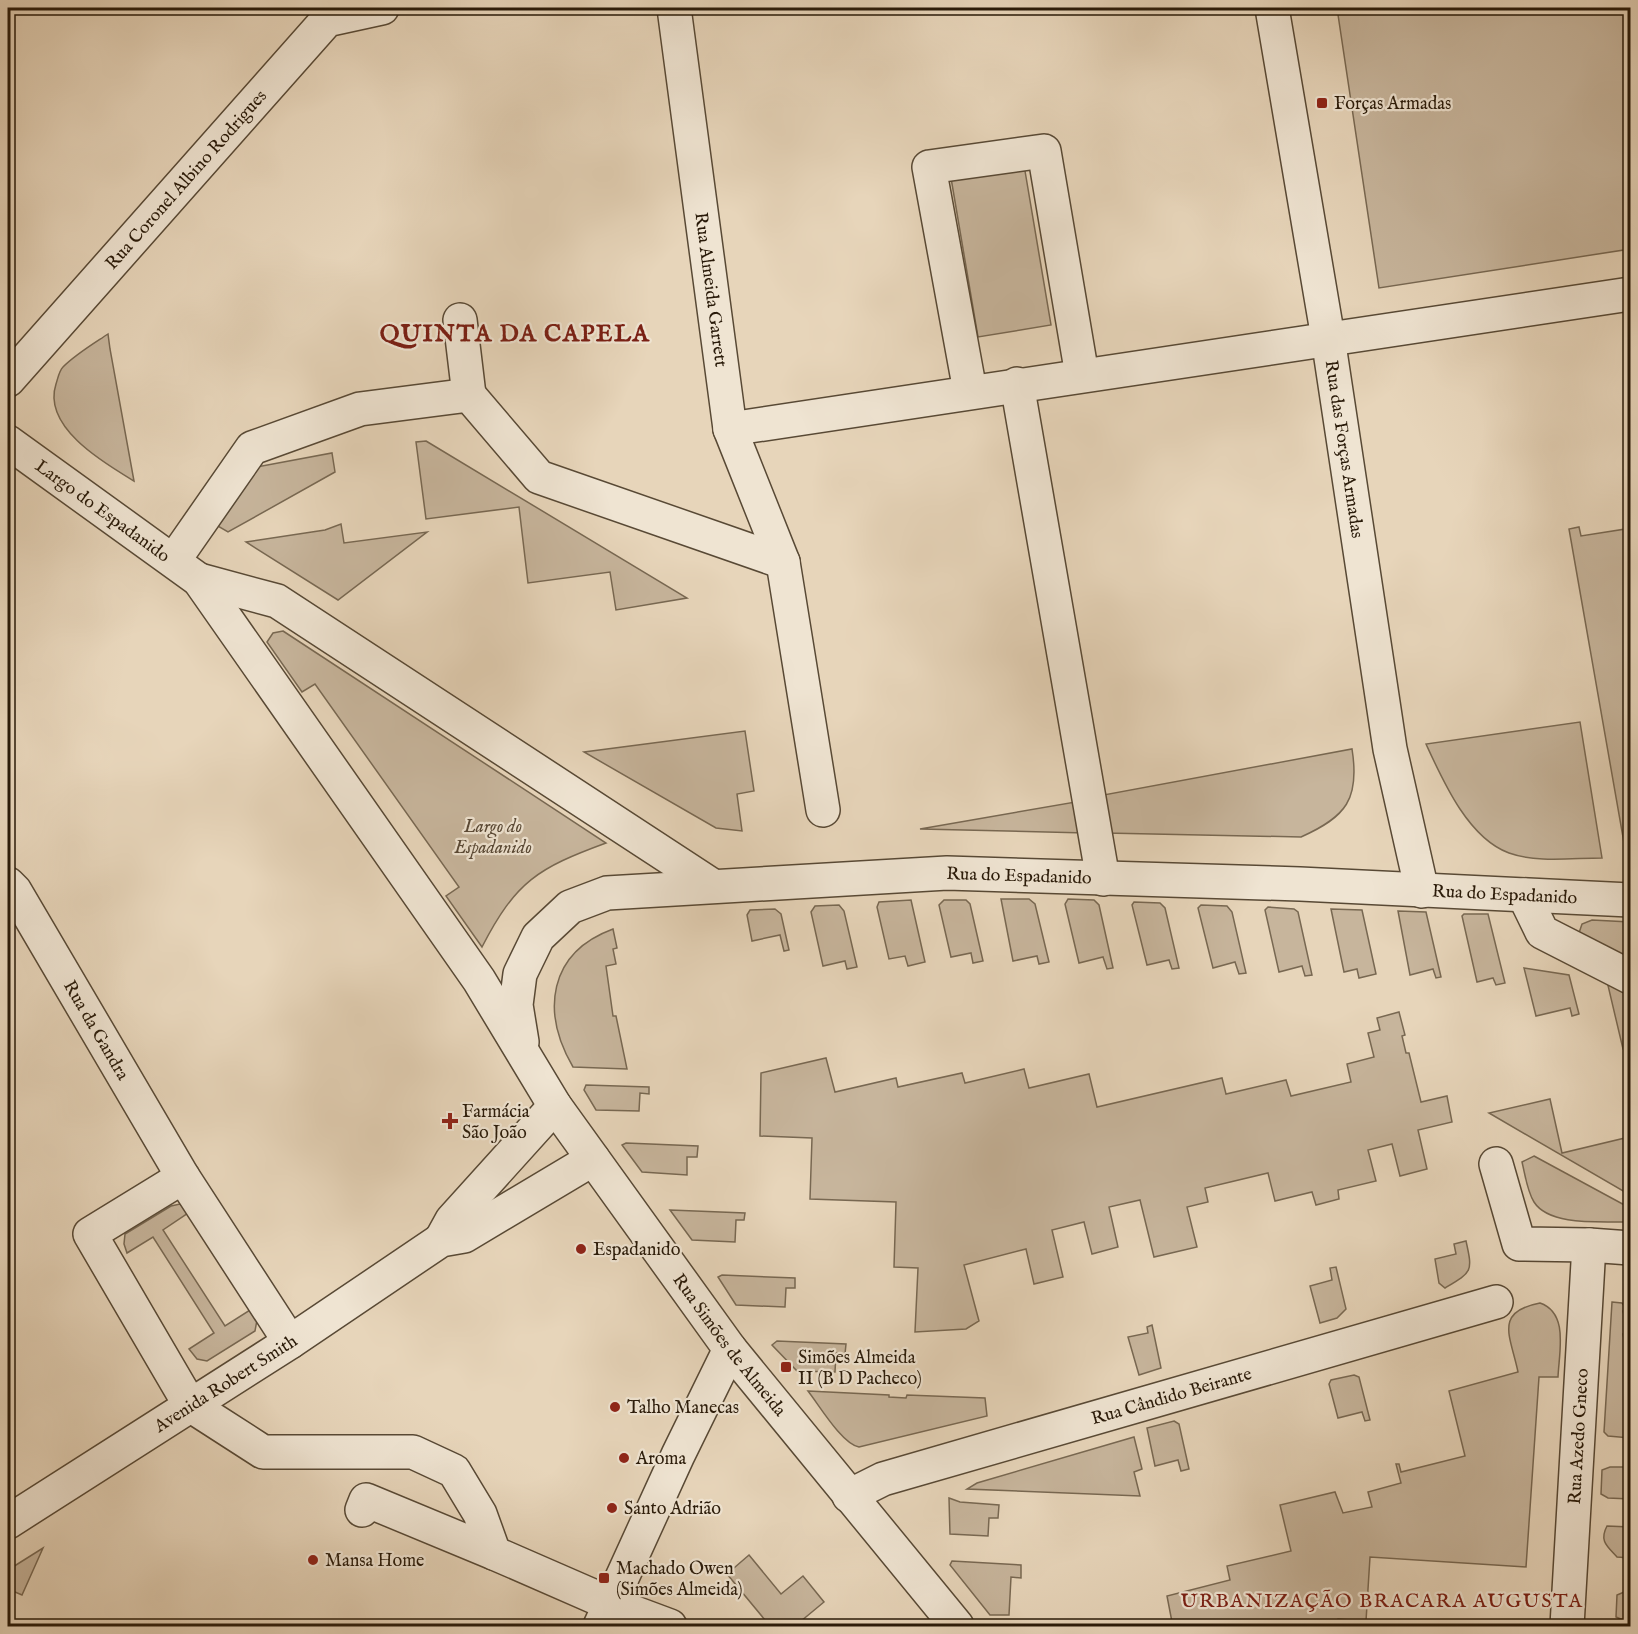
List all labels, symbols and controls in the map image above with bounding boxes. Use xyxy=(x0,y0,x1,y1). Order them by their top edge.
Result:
street label: Rua Coronel Albino Rodrigues xyxy=(101,86,273,275)
place label: Forças Armadas xyxy=(1334,93,1451,116)
marker: Forças Armadas xyxy=(1315,96,1329,110)
street label: Rua Almeida Garrett xyxy=(688,211,732,369)
district label: QUINTA DA CAPELA xyxy=(380,319,650,350)
street label: Rua das Forças Armadas xyxy=(1318,359,1368,540)
street label: Largo do Espadanido xyxy=(30,455,174,568)
park label: Largo do Espadanido xyxy=(453,816,532,860)
street label: Rua do Espadanido xyxy=(946,863,1092,891)
street label: Rua do Espadanido xyxy=(1431,880,1578,910)
street label: Rua da Gandra xyxy=(57,977,134,1085)
place label: Farmácia São João xyxy=(462,1101,530,1145)
marker: Farmácia São João xyxy=(443,1114,457,1128)
place label: Espadanido xyxy=(593,1239,681,1262)
marker: Espadanido xyxy=(574,1242,588,1256)
street label: Rua Simões de Almeida xyxy=(667,1270,791,1422)
street label: Avenida Robert Smith xyxy=(150,1330,303,1439)
place label: Simões Almeida II (B D Pacheco) xyxy=(798,1347,922,1391)
marker: Simões Almeida II (B D Pacheco) xyxy=(779,1360,793,1374)
street label: Rua Cândido Beirante xyxy=(1089,1363,1255,1431)
street label: Rua Azedo Gneco xyxy=(1564,1367,1595,1505)
place label: Talho Manecas xyxy=(627,1397,739,1420)
marker: Talho Manecas xyxy=(608,1400,622,1414)
place label: Aroma xyxy=(635,1448,686,1471)
marker: Aroma xyxy=(617,1451,631,1465)
place label: Santo Adrião xyxy=(624,1498,721,1521)
marker: Santo Adrião xyxy=(605,1501,619,1515)
place label: Mansa Home xyxy=(325,1550,424,1573)
marker: Mansa Home xyxy=(306,1553,320,1567)
place label: Machado Owen (Simões Almeida) xyxy=(616,1558,743,1602)
marker: Machado Owen (Simões Almeida) xyxy=(597,1571,611,1585)
district label: URBANIZAÇÃO BRACARA AUGUSTA xyxy=(1181,1589,1583,1614)

